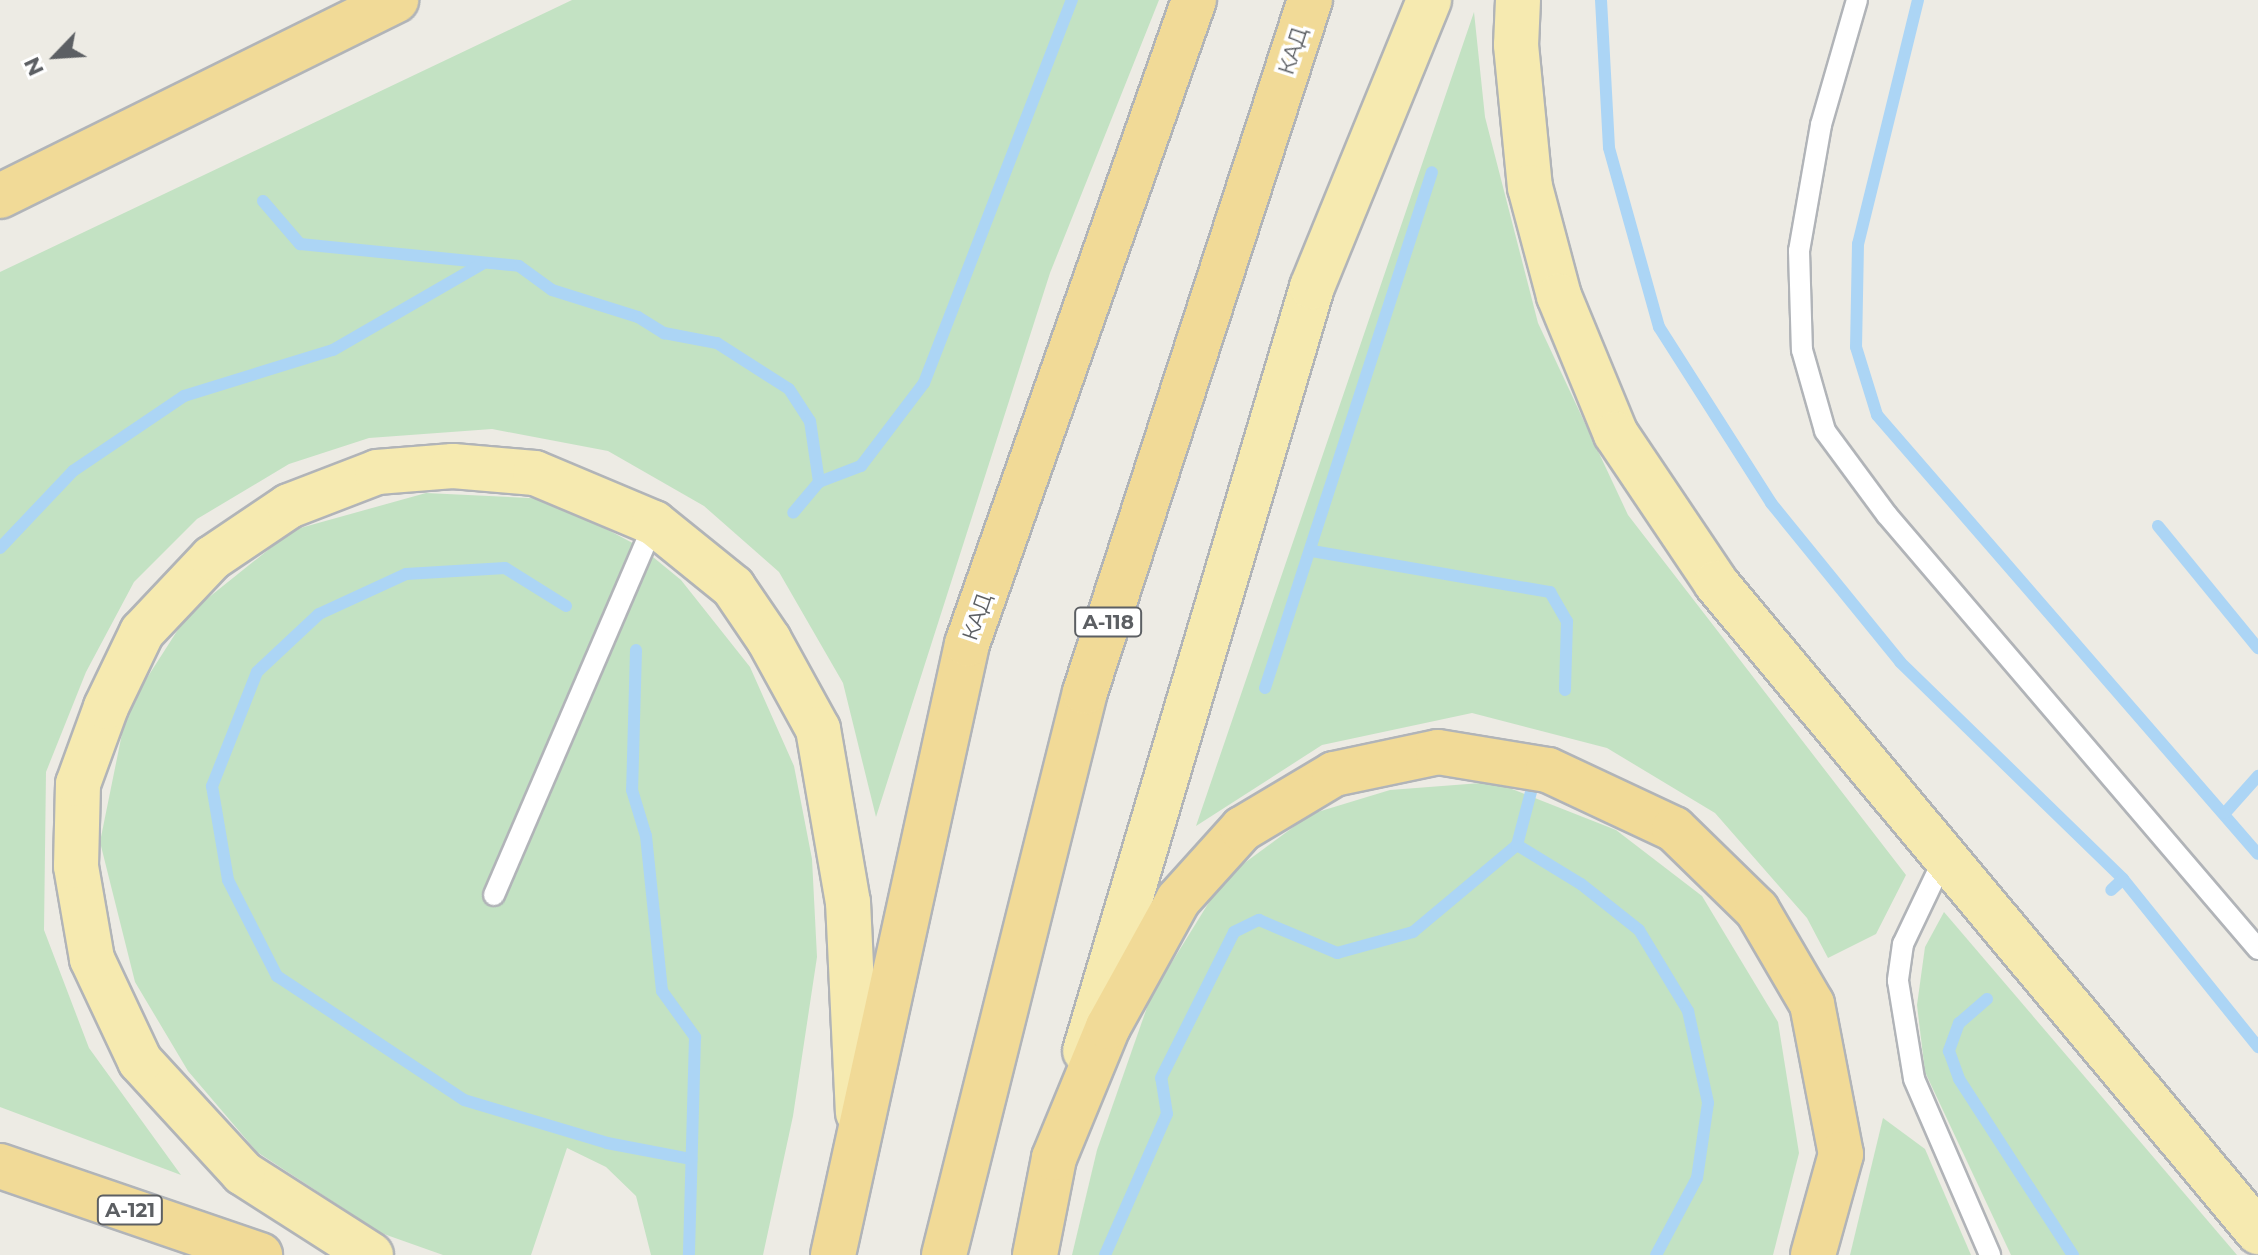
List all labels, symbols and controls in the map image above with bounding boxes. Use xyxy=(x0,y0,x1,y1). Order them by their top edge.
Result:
north arrow xyxy=(16,16,96,96)
street label: КАД xyxy=(1273,24,1313,78)
text: N xyxy=(18,53,50,80)
street label: КАД xyxy=(957,590,997,644)
road number: А-118 xyxy=(1074,606,1142,638)
road number: А-121 xyxy=(96,1194,164,1226)

